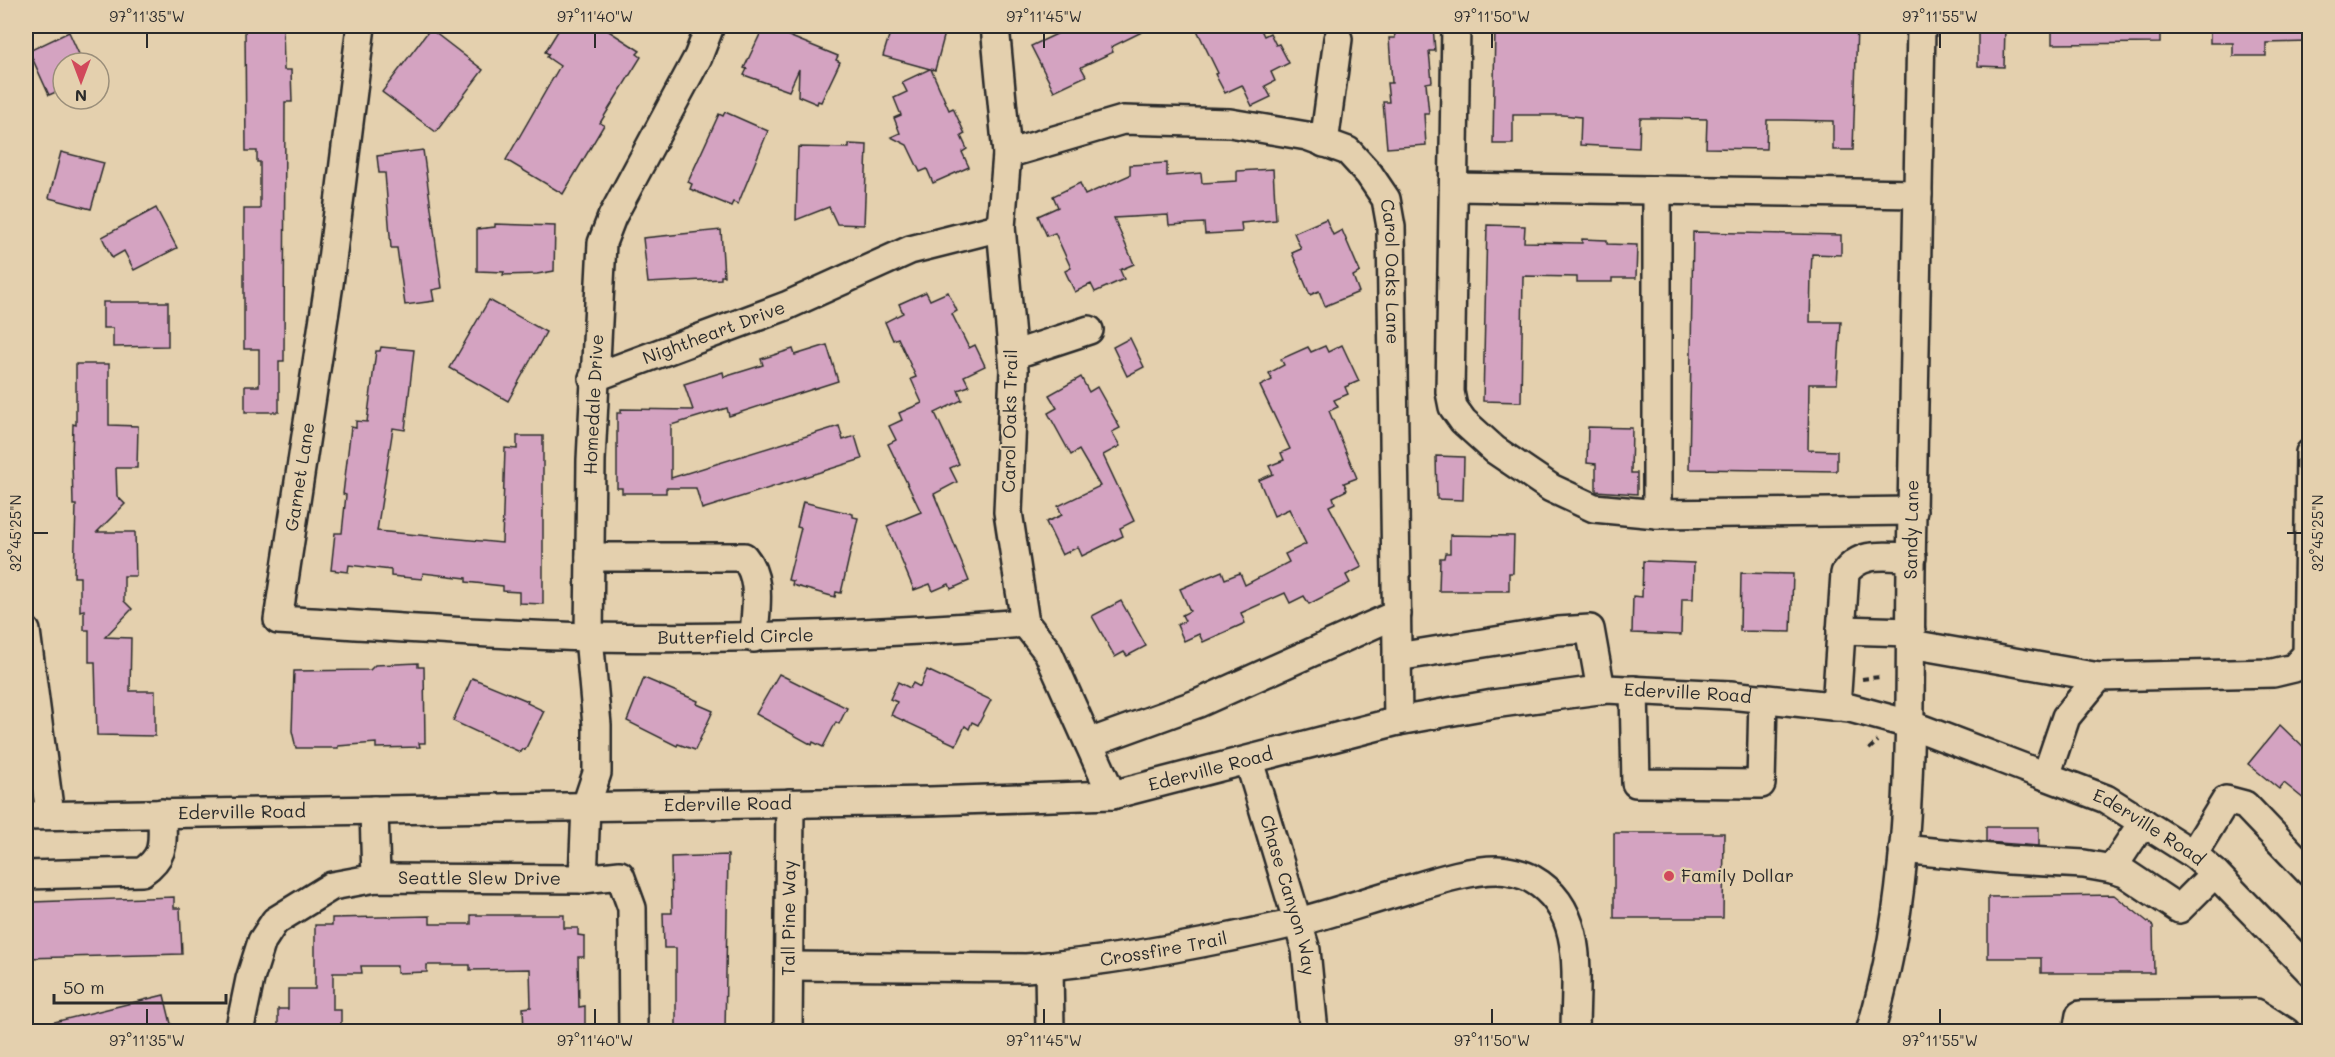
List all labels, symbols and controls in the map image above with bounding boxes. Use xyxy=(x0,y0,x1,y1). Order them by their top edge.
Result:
text: 97°11'35"W xyxy=(109,6,185,26)
text: 97°11'40"W xyxy=(557,6,633,26)
text: 97°11'45"W xyxy=(1006,6,1082,26)
text: 97°11'50"W xyxy=(1454,6,1530,26)
text: 97°11'55"W xyxy=(1902,6,1978,26)
north arrow xyxy=(51,51,111,111)
text: N xyxy=(75,86,87,107)
street label: Carol Oaks Lane xyxy=(1375,197,1406,344)
street label: Nightheart Drive xyxy=(639,294,788,369)
street label: Homedale Drive xyxy=(578,333,608,475)
street label: Carol Oaks Trail xyxy=(996,349,1022,493)
street label: Garnet Lane xyxy=(279,421,319,533)
street label: Sandy Lane xyxy=(1898,479,1924,580)
text: 32°45'25"N xyxy=(5,494,25,572)
text: 32°45'25"N xyxy=(2307,494,2327,572)
street label: Butterfield Circle xyxy=(658,622,814,649)
street label: Ederville Road xyxy=(1623,677,1753,708)
street label: Ederville Road xyxy=(1145,741,1275,796)
street label: Ederville Road xyxy=(2090,782,2211,870)
street label: Ederville Road xyxy=(664,790,792,816)
street label: Ederville Road xyxy=(178,798,306,824)
street label: Chase Canyon Way xyxy=(1255,812,1321,977)
street label: Tall Pine Way xyxy=(775,860,801,976)
place label: Family Dollar xyxy=(1681,863,1794,887)
street label: Seattle Slew Drive xyxy=(398,865,561,890)
marker: Family Dollar xyxy=(1662,869,1676,883)
street label: Crossfire Trail xyxy=(1098,925,1229,971)
scale bar xyxy=(54,967,226,1005)
text: 50 m xyxy=(63,975,105,999)
text: 97°11'35"W xyxy=(109,1030,185,1050)
text: 97°11'40"W xyxy=(557,1030,633,1050)
text: 97°11'45"W xyxy=(1006,1030,1082,1050)
text: 97°11'50"W xyxy=(1454,1030,1530,1050)
text: 97°11'55"W xyxy=(1902,1030,1978,1050)

